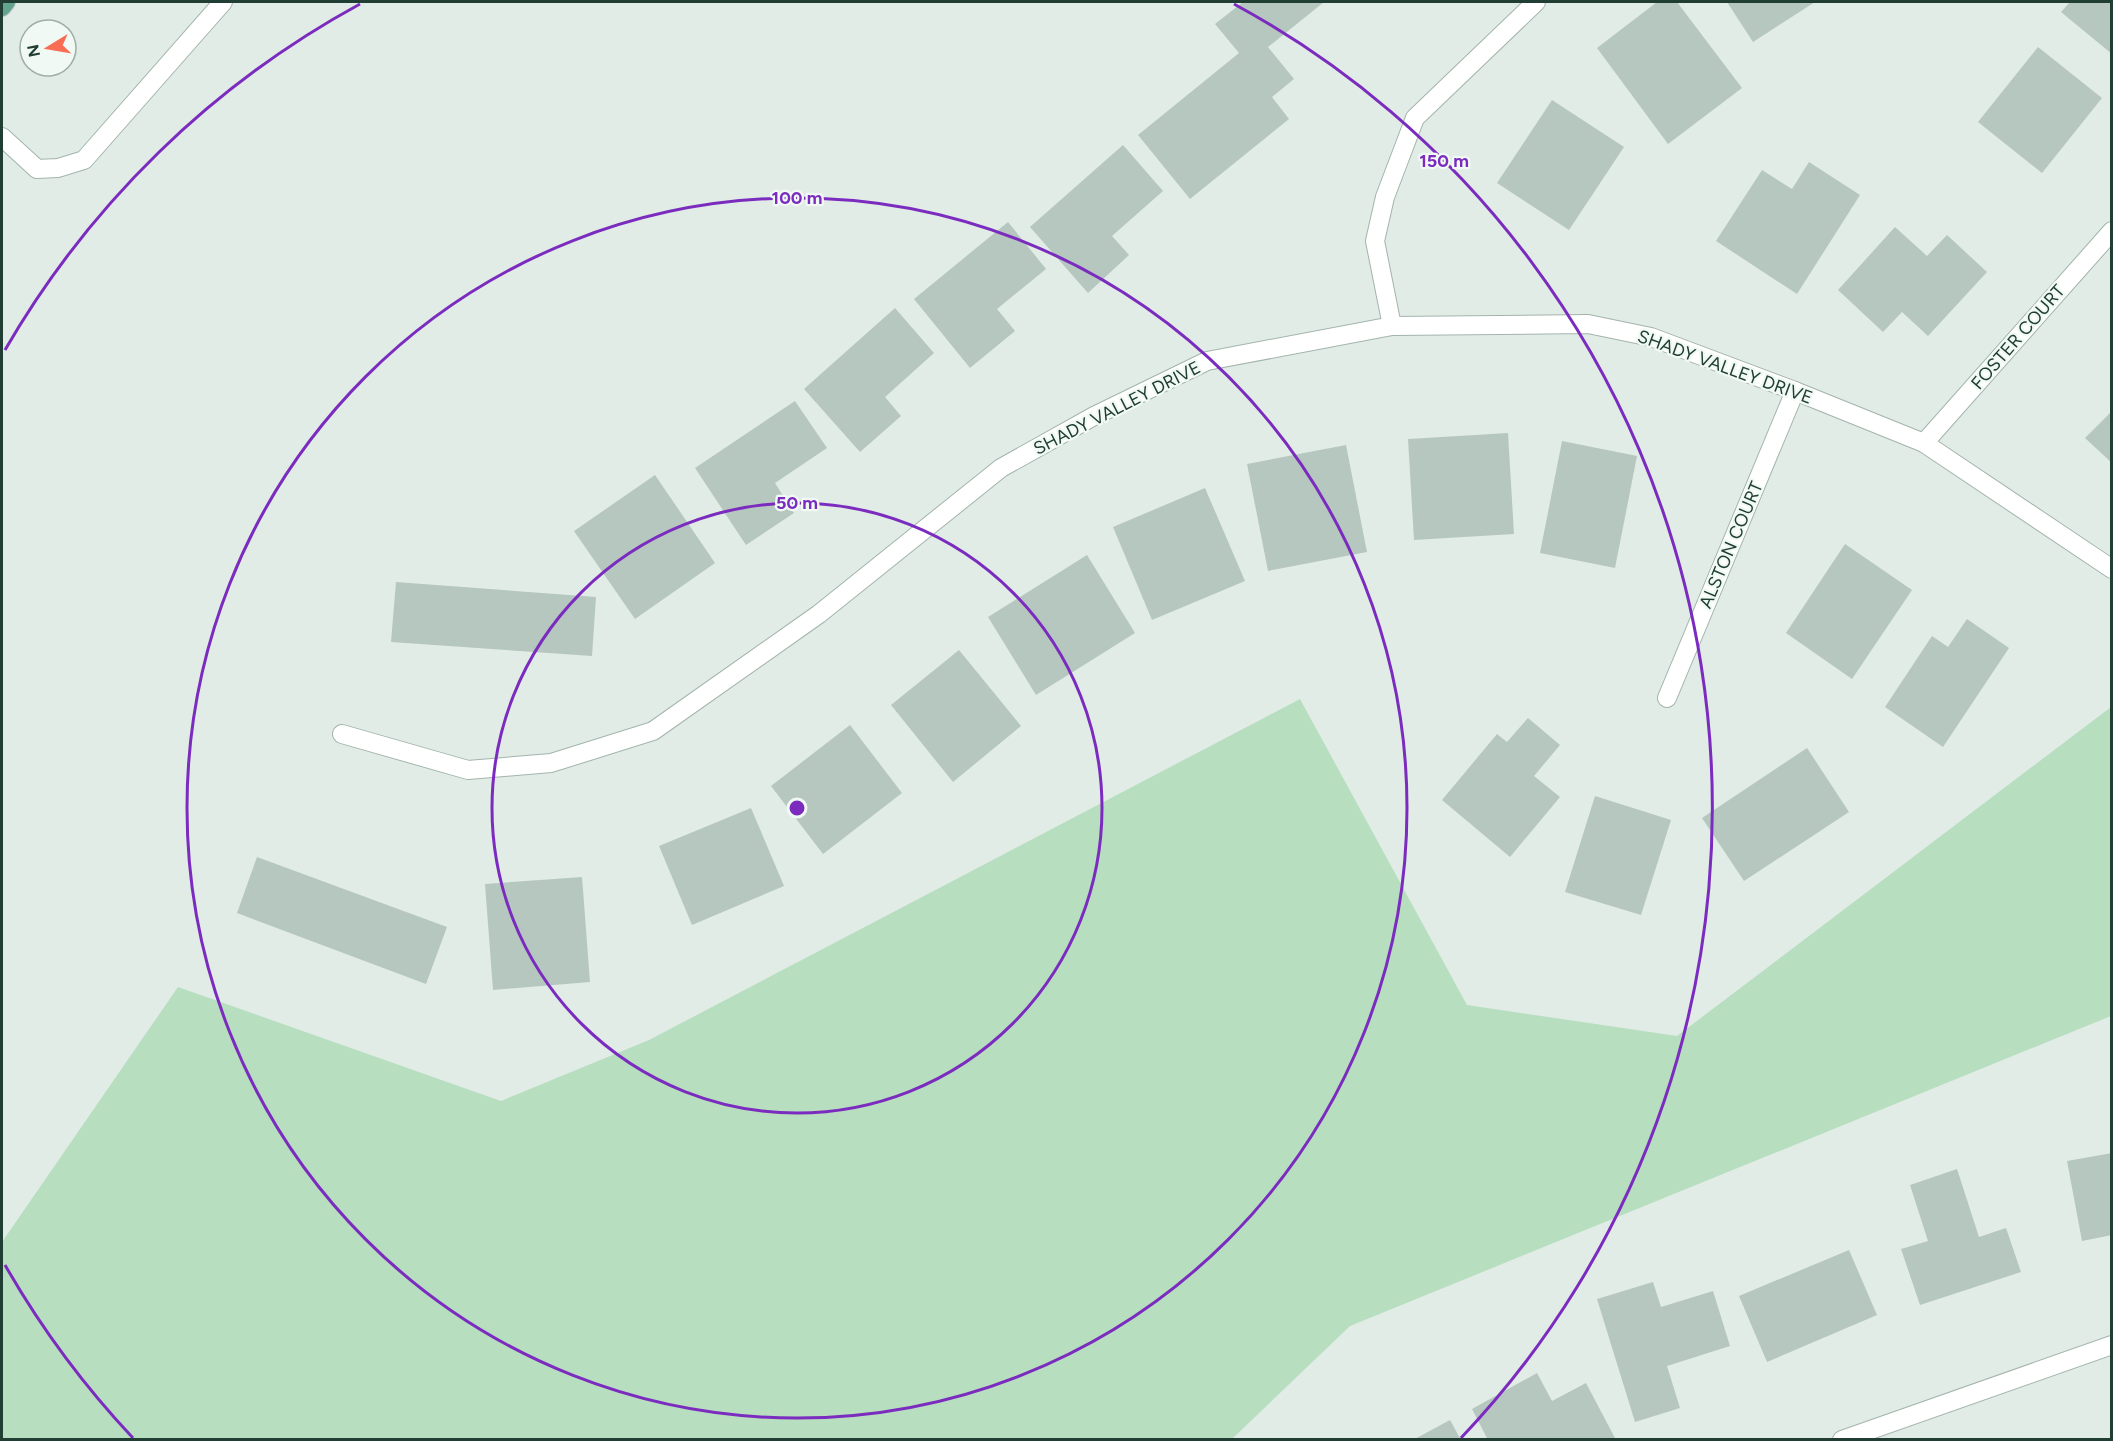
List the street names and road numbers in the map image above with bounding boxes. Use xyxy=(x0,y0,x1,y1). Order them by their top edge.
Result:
street label: FOSTER COURT xyxy=(1966,280,2070,394)
street label: SHADY VALLEY DRIVE xyxy=(1635,325,1815,409)
street label: SHADY VALLEY DRIVE xyxy=(1030,356,1204,460)
street label: ALSTON COURT xyxy=(1694,478,1768,612)

